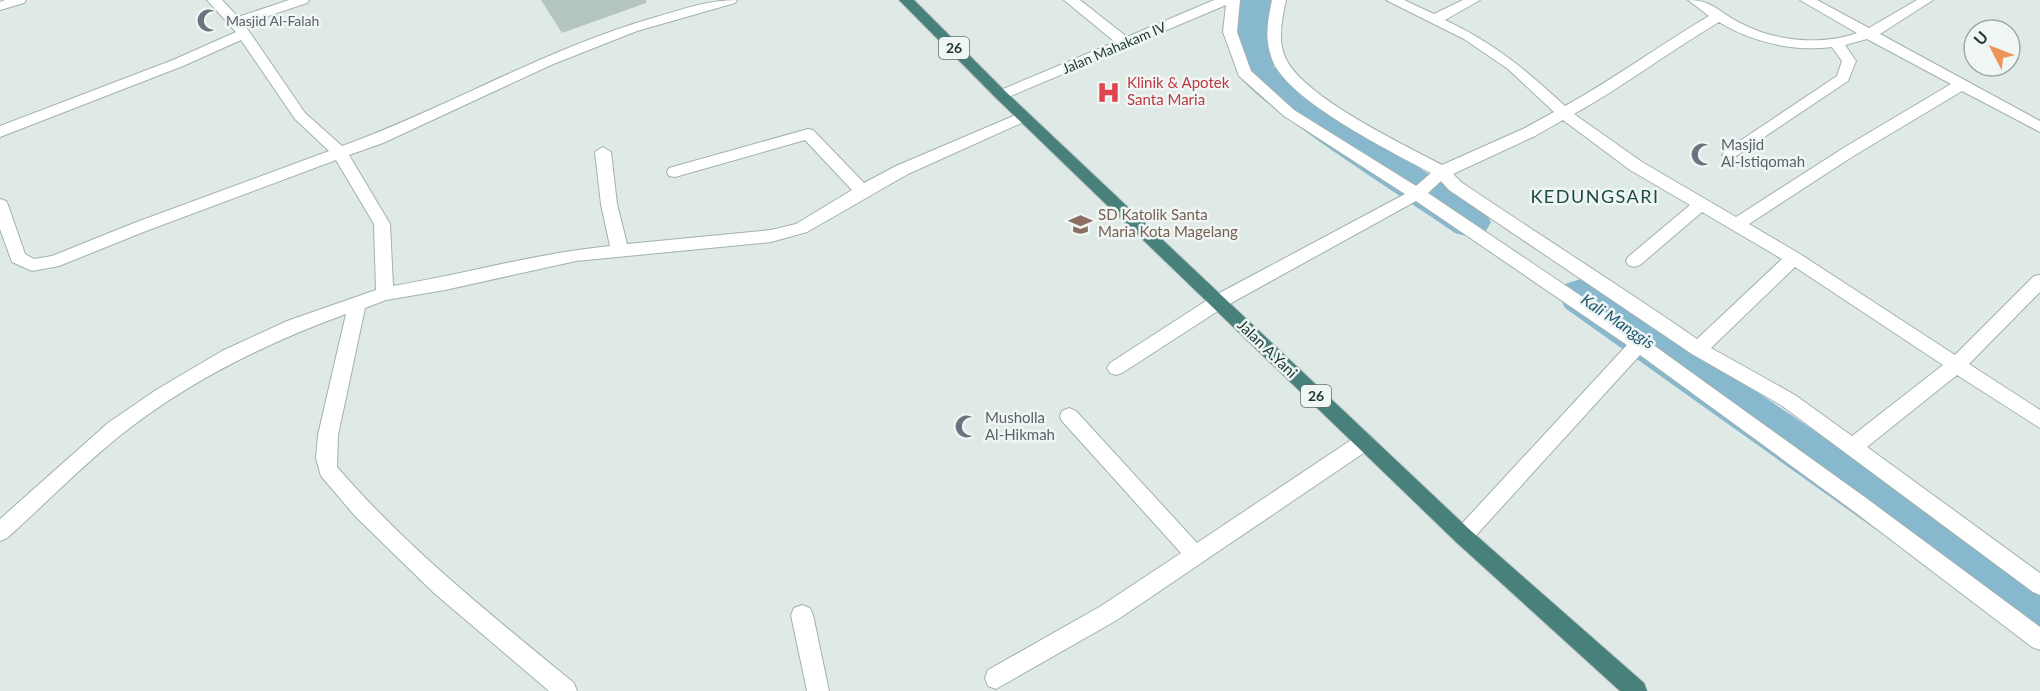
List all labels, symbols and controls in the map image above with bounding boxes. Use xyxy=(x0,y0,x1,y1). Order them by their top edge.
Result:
mosque icon: Masjid Al-Falah xyxy=(195,8,221,34)
place label: Masjid Al-Falah xyxy=(226,12,319,29)
street label: Jalan Mahakam IV xyxy=(1059,18,1169,77)
north arrow xyxy=(1962,18,2022,78)
text: U xyxy=(1969,27,1992,48)
road number: 26 xyxy=(939,37,969,59)
place label: Klinik & Apotek Santa Maria xyxy=(1127,73,1230,108)
hospital icon: Klinik & Apotek Santa Maria xyxy=(1096,79,1122,105)
place label: Masjid Al-Istiqomah xyxy=(1721,135,1805,170)
mosque icon: Masjid Al-Istiqomah xyxy=(1690,141,1716,167)
district label: KEDUNGSARI xyxy=(1530,185,1660,207)
place label: SD Katolik Santa Maria Kota Magelang xyxy=(1098,205,1238,240)
school or university icon: SD Katolik Santa Maria Kota Magelang xyxy=(1067,211,1093,237)
water label: Kali Manggis xyxy=(1578,289,1659,352)
street label: Jalan A.Yani xyxy=(1234,315,1301,381)
road number: 26 xyxy=(1301,385,1331,407)
place label: Musholla Al-Hikmah xyxy=(985,408,1055,443)
mosque icon: Musholla Al-Hikmah xyxy=(954,414,980,440)

